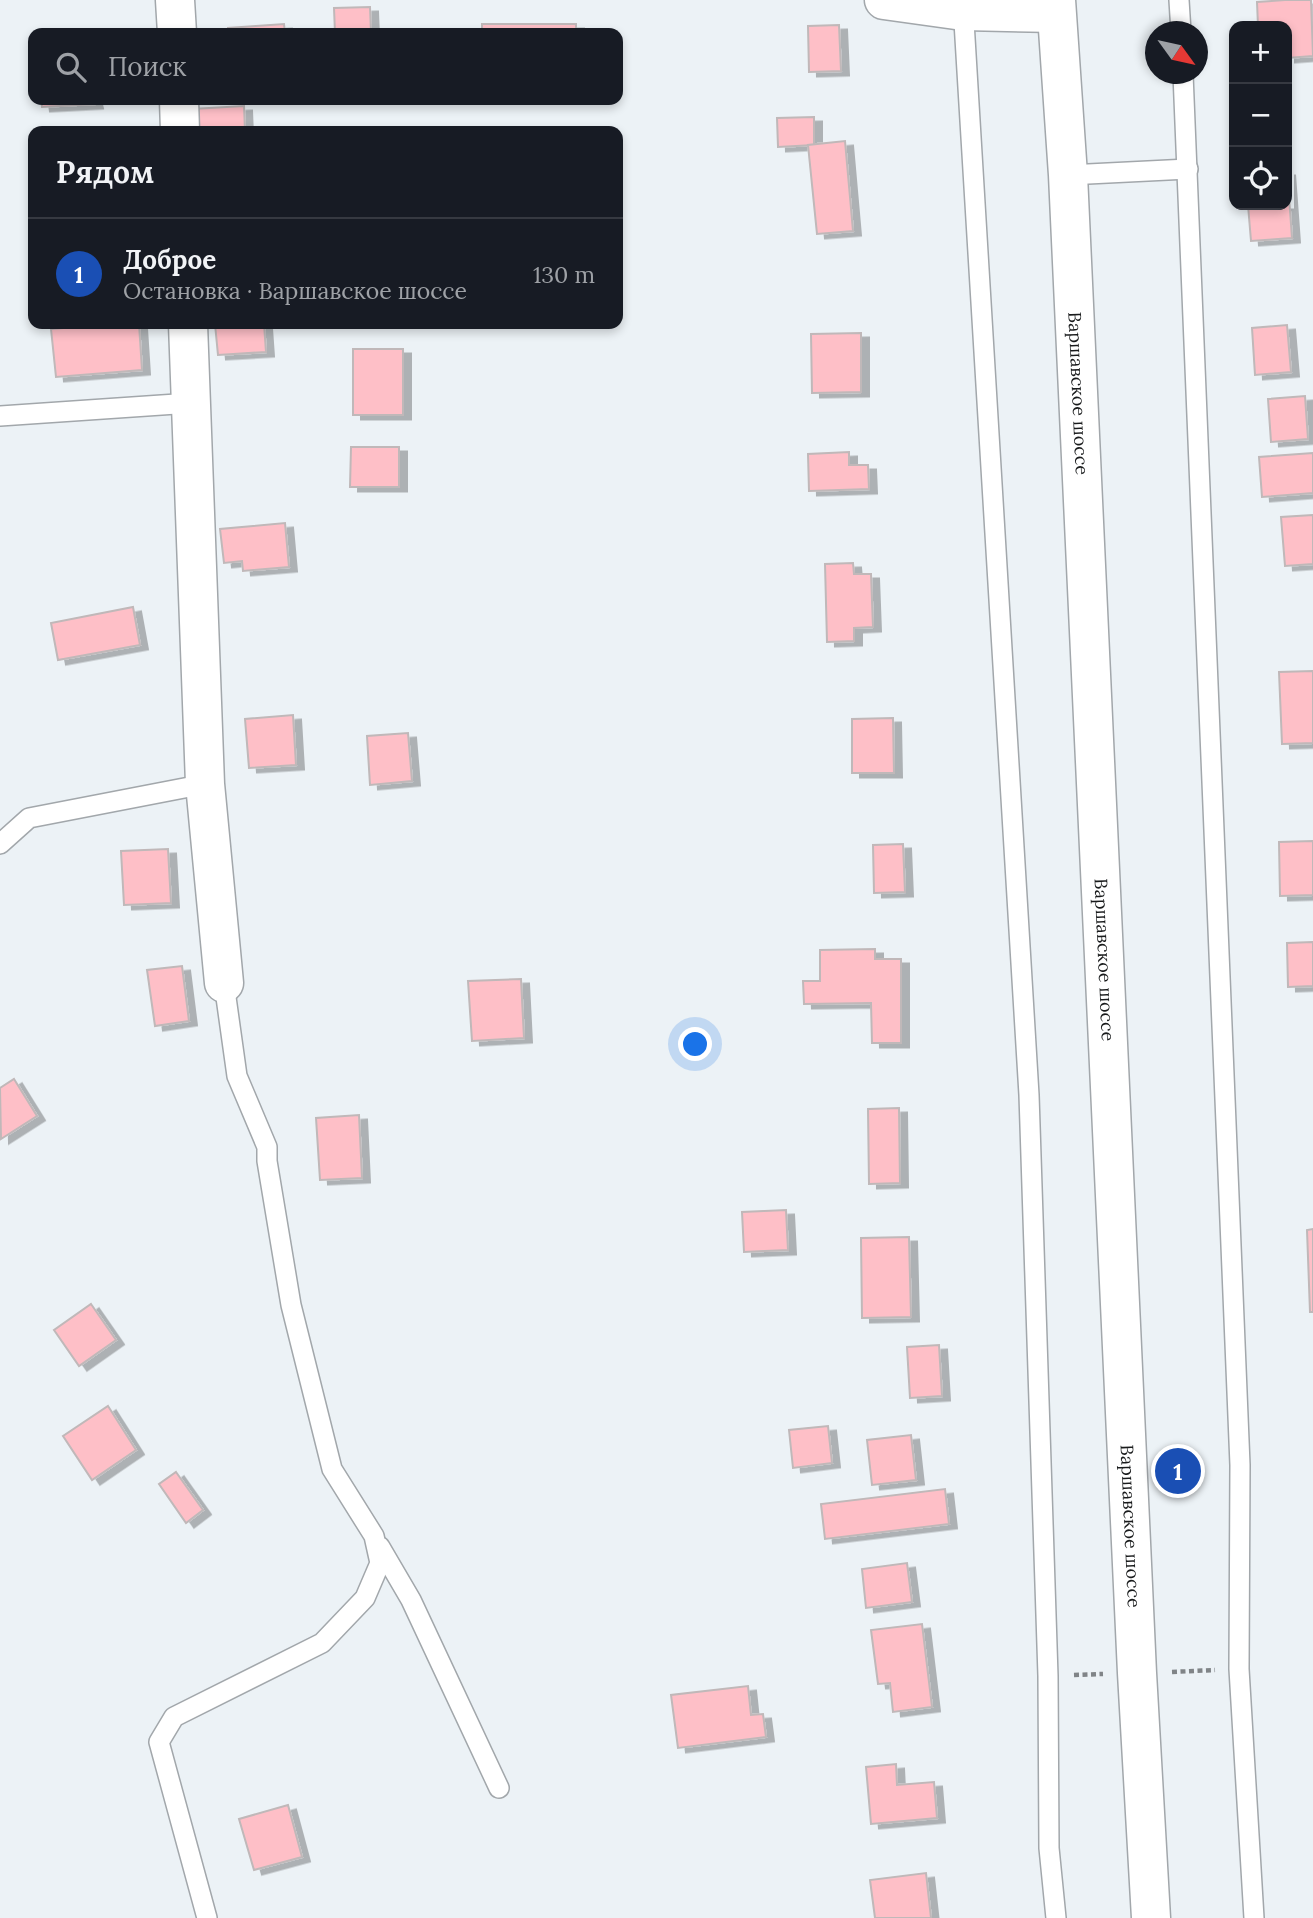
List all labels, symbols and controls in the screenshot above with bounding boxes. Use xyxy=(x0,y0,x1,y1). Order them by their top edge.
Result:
north arrow xyxy=(1145,21,1208,84)
map controls xyxy=(1229,21,1292,210)
button: + xyxy=(1229,21,1292,84)
search box xyxy=(28,28,623,105)
icon: search xyxy=(52,48,90,86)
text: Поиск xyxy=(108,50,187,83)
button: − xyxy=(1229,84,1292,147)
button: locate xyxy=(1229,147,1292,210)
text: Рядом xyxy=(56,153,154,191)
text: Доброе xyxy=(123,243,216,276)
text: 1 xyxy=(74,260,84,289)
text: 130 m xyxy=(533,260,595,289)
text: Остановка · Варшавское шоссе xyxy=(123,276,467,305)
street label: Варшавское шоссе xyxy=(1063,311,1094,476)
street label: Варшавское шоссе xyxy=(1089,878,1120,1042)
your location xyxy=(678,1027,712,1061)
street label: Варшавское шоссе xyxy=(1115,1444,1146,1608)
pin: 1 xyxy=(1155,1445,1201,1497)

